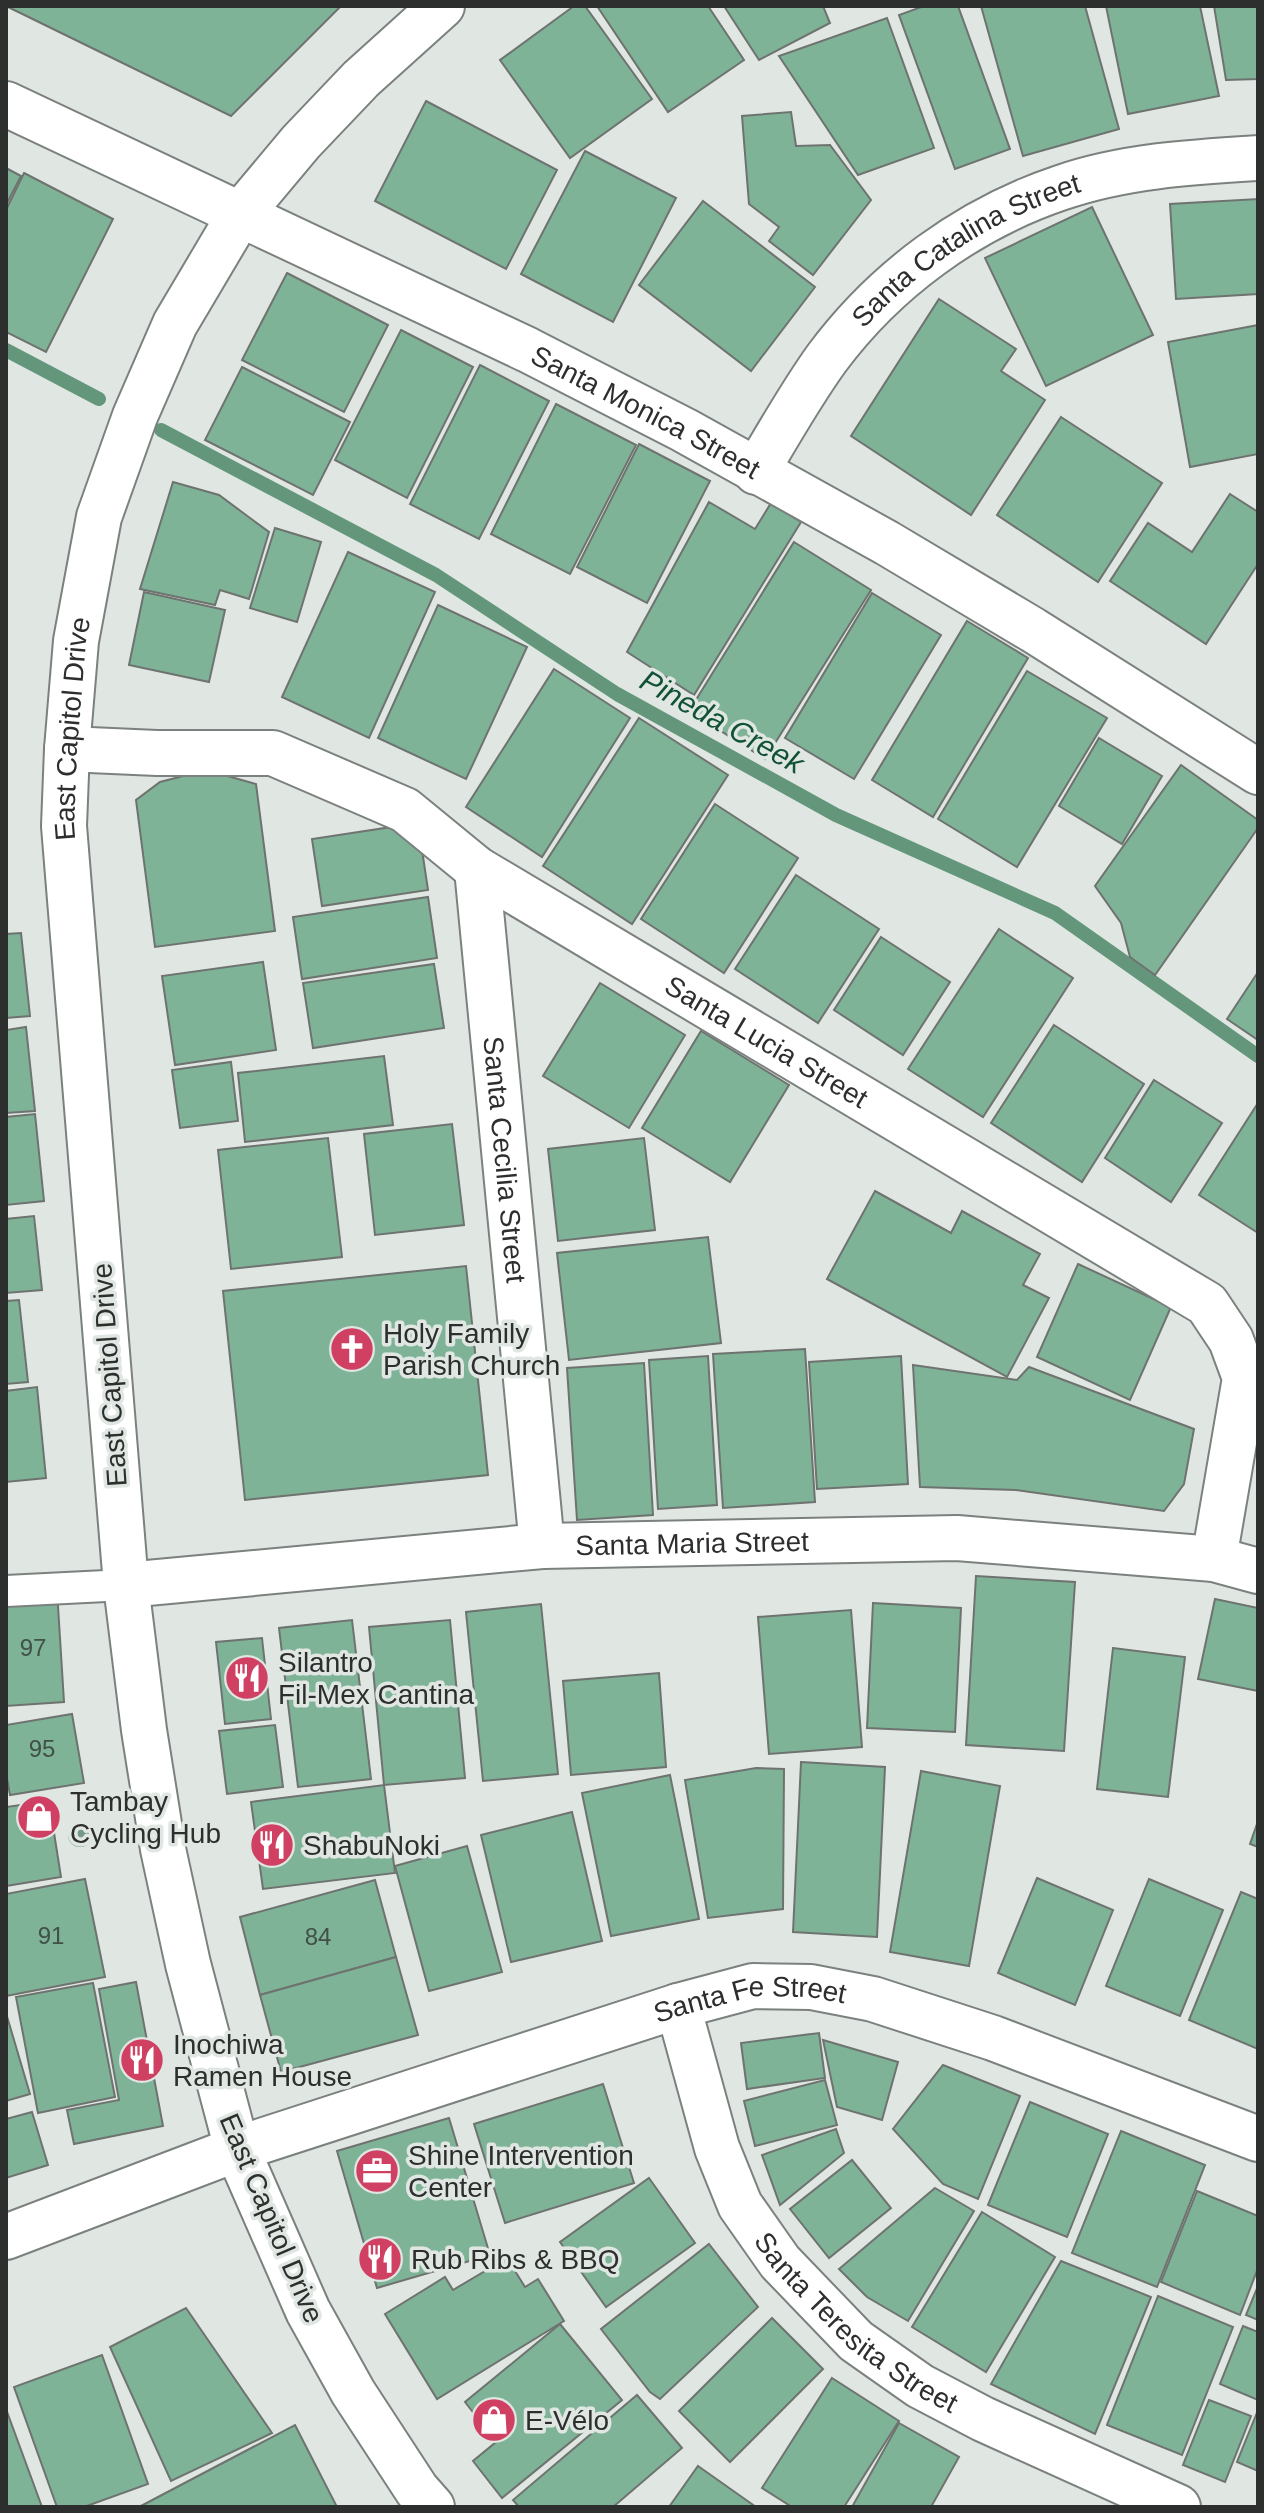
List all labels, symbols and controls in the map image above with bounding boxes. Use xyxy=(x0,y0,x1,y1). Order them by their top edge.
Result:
street label: Santa Catalina Street xyxy=(846,167,1084,333)
street label: Santa Monica Street xyxy=(526,339,765,485)
street label: East Capitol Drive xyxy=(49,614,96,842)
water label: Pineda Creek xyxy=(635,663,811,781)
street label: Santa Lucia Street xyxy=(659,970,873,1114)
street label: Santa Cecilia Street xyxy=(477,1035,532,1285)
street label: East Capitol Drive xyxy=(86,1262,133,1488)
place label: Holy Family Parish Church xyxy=(383,1318,560,1381)
church icon: Holy Family Parish Church xyxy=(328,1325,376,1373)
street label: Santa Maria Street xyxy=(575,1526,809,1561)
house number: 97 xyxy=(20,1634,46,1661)
place label: Silantro Fil-Mex Cantina xyxy=(278,1647,474,1710)
restaurant icon: Silantro Fil-Mex Cantina xyxy=(223,1654,271,1702)
house number: 95 xyxy=(29,1735,55,1762)
place label: Tambay Cycling Hub xyxy=(70,1786,221,1849)
shop icon: Tambay Cycling Hub xyxy=(15,1793,63,1841)
restaurant icon: ShabuNoki xyxy=(248,1821,296,1869)
place label: ShabuNoki xyxy=(303,1830,440,1861)
house number: 91 xyxy=(38,1922,64,1949)
house number: 84 xyxy=(305,1923,331,1950)
street label: Santa Fe Street xyxy=(650,1971,849,2029)
place label: Inochiwa Ramen House xyxy=(173,2029,352,2092)
restaurant icon: Inochiwa Ramen House xyxy=(118,2036,166,2084)
street label: East Capitol Drive xyxy=(213,2109,330,2327)
place label: Shine Intervention Center xyxy=(408,2140,634,2203)
office icon: Shine Intervention Center xyxy=(353,2147,401,2195)
street label: Santa Teresita Street xyxy=(748,2226,963,2419)
restaurant icon: Rub Ribs & BBQ xyxy=(356,2235,404,2283)
place label: Rub Ribs & BBQ xyxy=(411,2244,620,2275)
shop icon: E-Vélo xyxy=(470,2396,518,2444)
place label: E-Vélo xyxy=(525,2405,609,2436)

